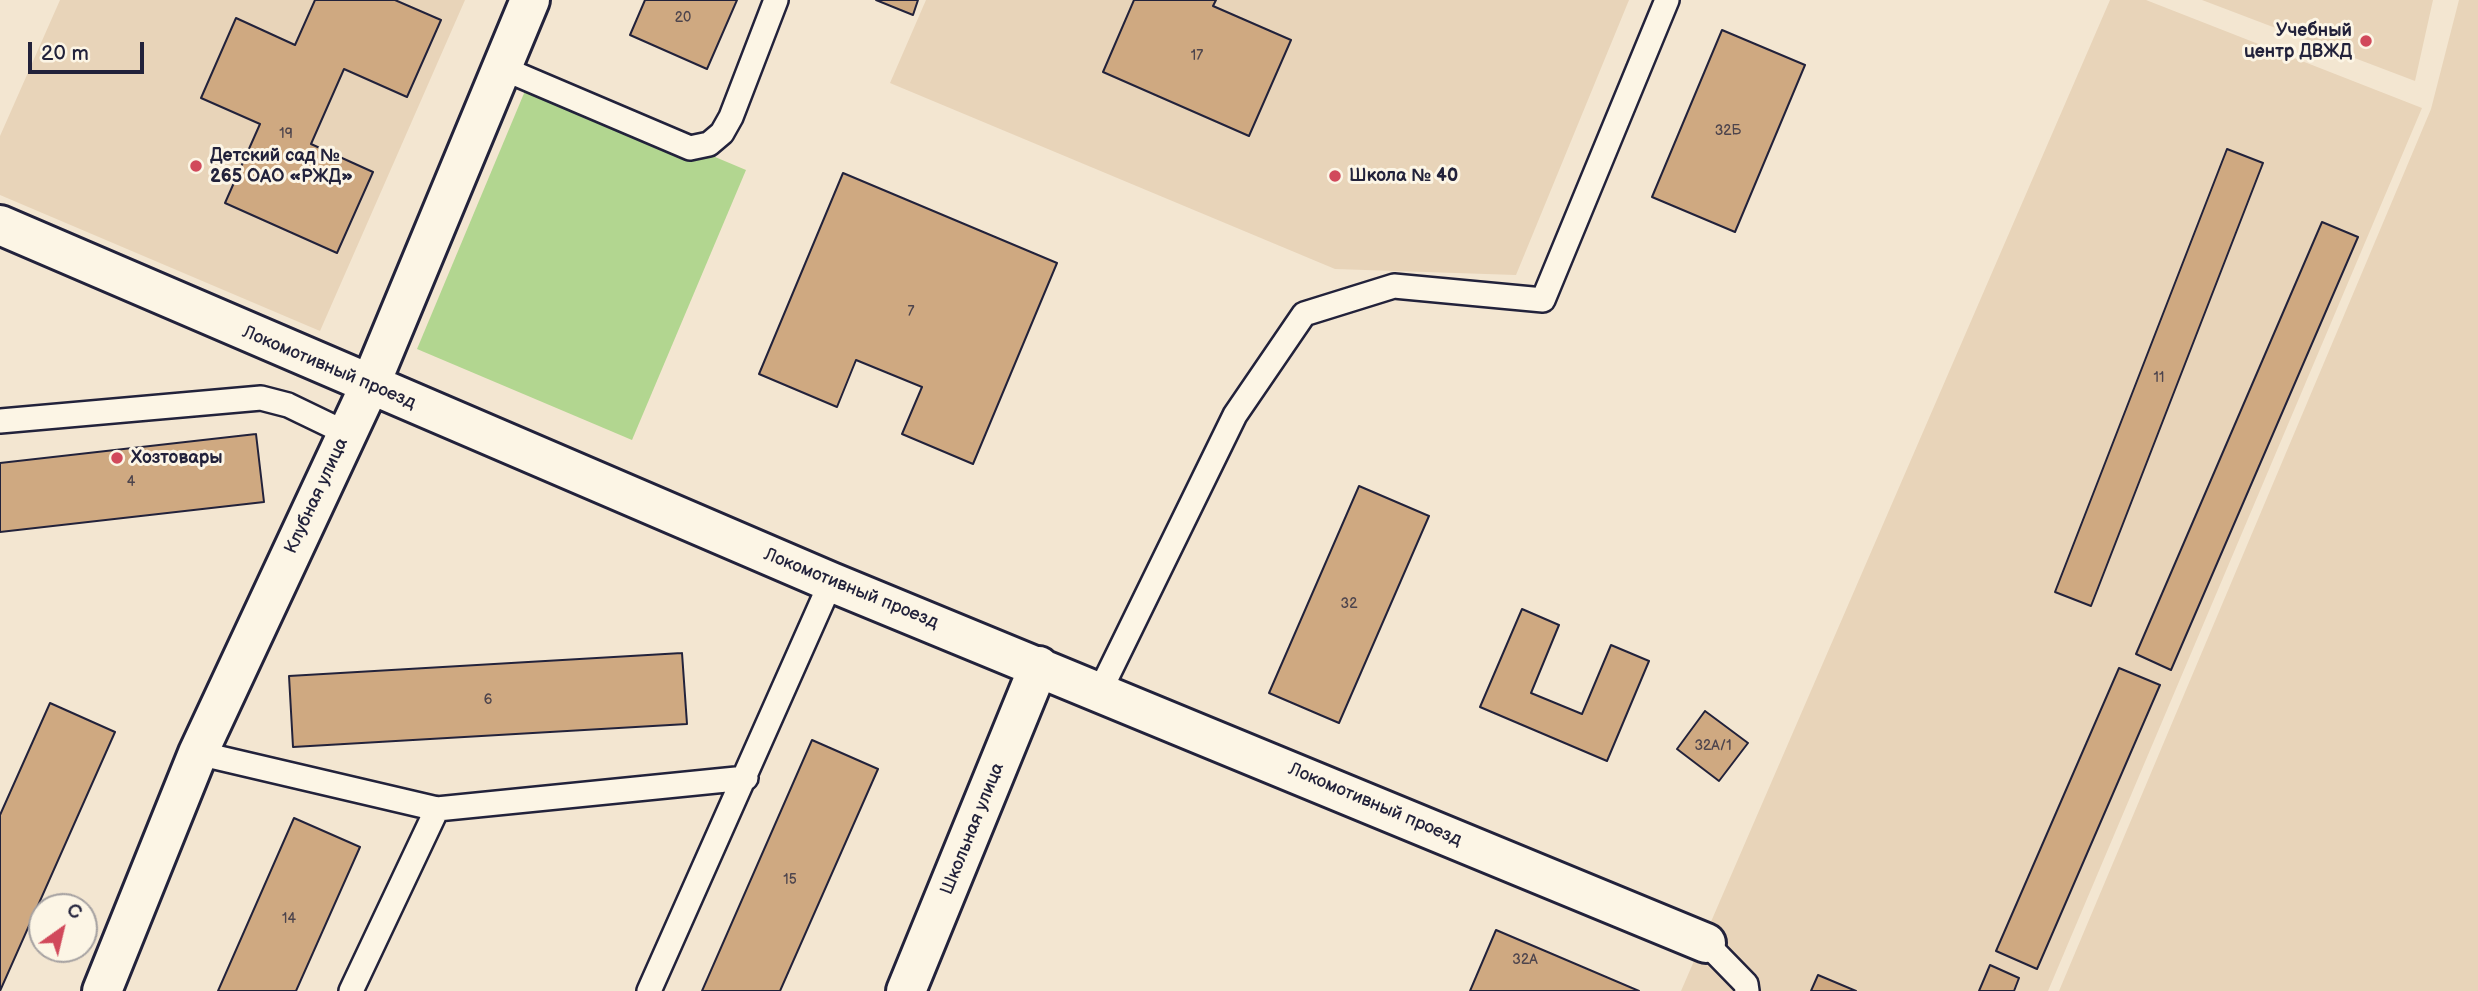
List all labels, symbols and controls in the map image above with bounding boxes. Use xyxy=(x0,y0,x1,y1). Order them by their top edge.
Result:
house number: 20 xyxy=(675,10,691,26)
place label: Учебный центр ДВЖД xyxy=(2244,20,2352,62)
scale bar xyxy=(32,28,147,72)
marker: Учебный центр ДВЖД xyxy=(2358,33,2374,49)
text: 20 m xyxy=(41,41,89,66)
house number: 17 xyxy=(1191,48,1203,64)
house number: 32Б xyxy=(1715,123,1741,139)
house number: 19 xyxy=(279,126,293,142)
place label: Детский сад № 265 ОАО «РЖД» xyxy=(210,145,353,188)
marker: Детский сад № 265 ОАО «РЖД» xyxy=(188,158,204,174)
place label: Школа № 40 xyxy=(1349,165,1458,187)
marker: Школа № 40 xyxy=(1327,168,1343,184)
house number: 7 xyxy=(908,304,914,320)
street label: Локомотивный проезд xyxy=(239,322,419,414)
house number: 11 xyxy=(2154,370,2164,386)
street label: Клубная улица xyxy=(281,435,353,557)
place label: Хозтовары xyxy=(131,447,223,469)
marker: Хозтовары xyxy=(109,450,125,466)
house number: 4 xyxy=(127,474,135,490)
street label: Локомотивный проезд xyxy=(761,544,941,634)
house number: 32 xyxy=(1341,596,1357,612)
house number: 6 xyxy=(484,692,492,708)
house number: 32А/1 xyxy=(1694,738,1732,754)
street label: Локомотивный проезд xyxy=(1285,759,1465,851)
street label: Школьная улица xyxy=(937,760,1009,898)
house number: 15 xyxy=(783,872,797,888)
north arrow xyxy=(28,893,98,963)
text: С xyxy=(62,899,86,925)
house number: 14 xyxy=(282,911,296,927)
house number: 32А xyxy=(1512,952,1538,968)

